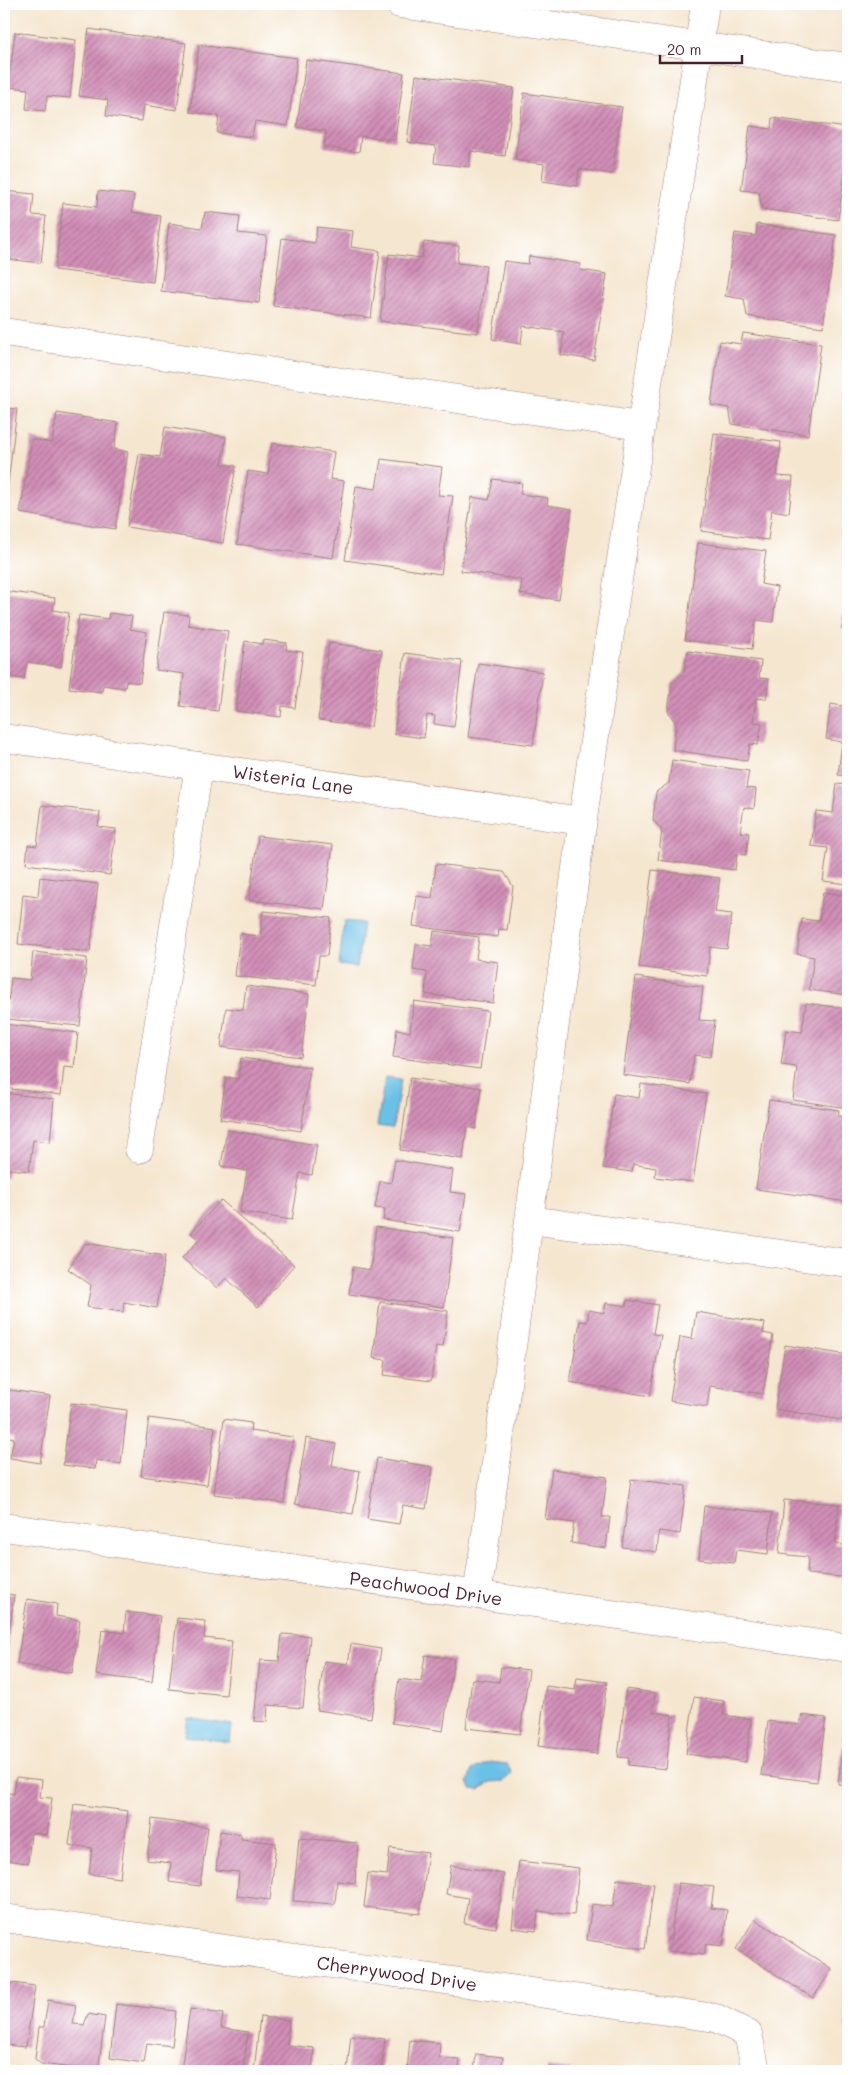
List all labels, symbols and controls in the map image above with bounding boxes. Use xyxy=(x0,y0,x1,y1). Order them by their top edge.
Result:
scale bar xyxy=(660,32,742,64)
text: 20 m xyxy=(667,39,701,59)
street label: Wisteria Lane xyxy=(231,759,355,799)
street label: Peachwood Drive xyxy=(348,1565,504,1611)
street label: Cherrywood Drive xyxy=(315,1950,479,1996)

